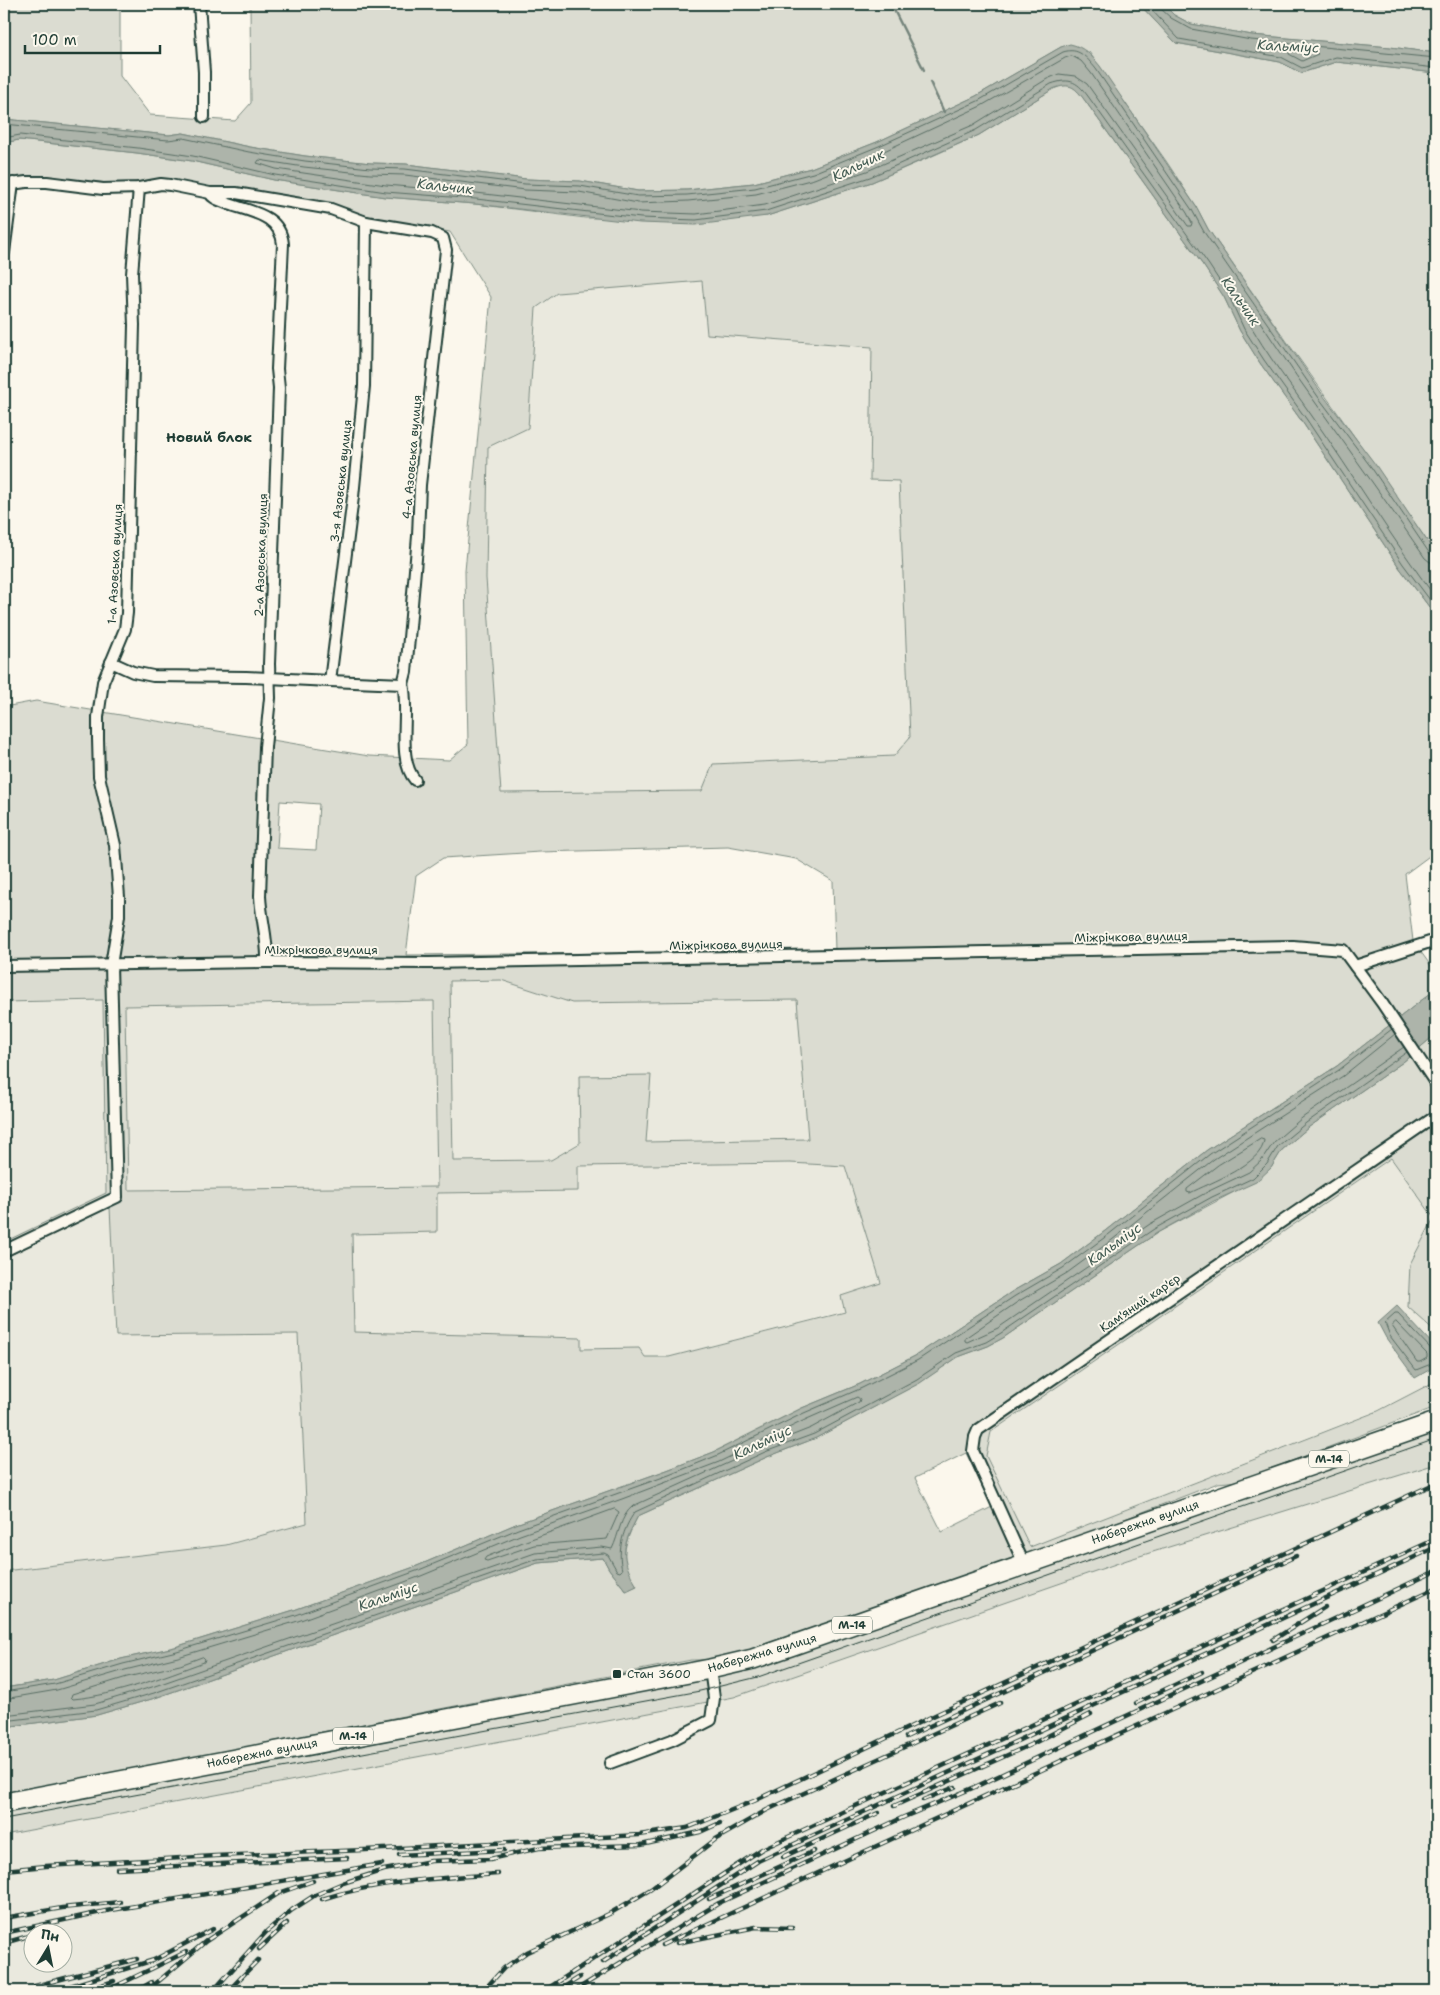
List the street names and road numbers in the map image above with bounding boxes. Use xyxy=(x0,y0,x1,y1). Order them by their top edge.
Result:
street label: 4-а Азовська вулиця xyxy=(399,394,425,520)
street label: 3-я Азовська вулиця xyxy=(327,419,355,543)
street label: 2-а Азовська вулиця xyxy=(251,493,271,617)
street label: 1-а Азовська вулиця xyxy=(104,503,126,625)
street label: Міжрічкова вулиця xyxy=(1074,928,1188,946)
street label: Міжрічкова вулиця xyxy=(669,936,783,954)
street label: Міжрічкова вулиця xyxy=(264,942,378,958)
street label: Кам'яний кар'єр xyxy=(1097,1270,1184,1336)
road number: М-14 xyxy=(1309,1450,1349,1468)
street label: Набережна вулиця xyxy=(1089,1496,1201,1548)
road number: М-14 xyxy=(832,1616,872,1634)
street label: Набережна вулиця xyxy=(706,1630,818,1676)
road number: М-14 xyxy=(333,1728,373,1744)
street label: Набережна вулиця xyxy=(205,1734,319,1772)

